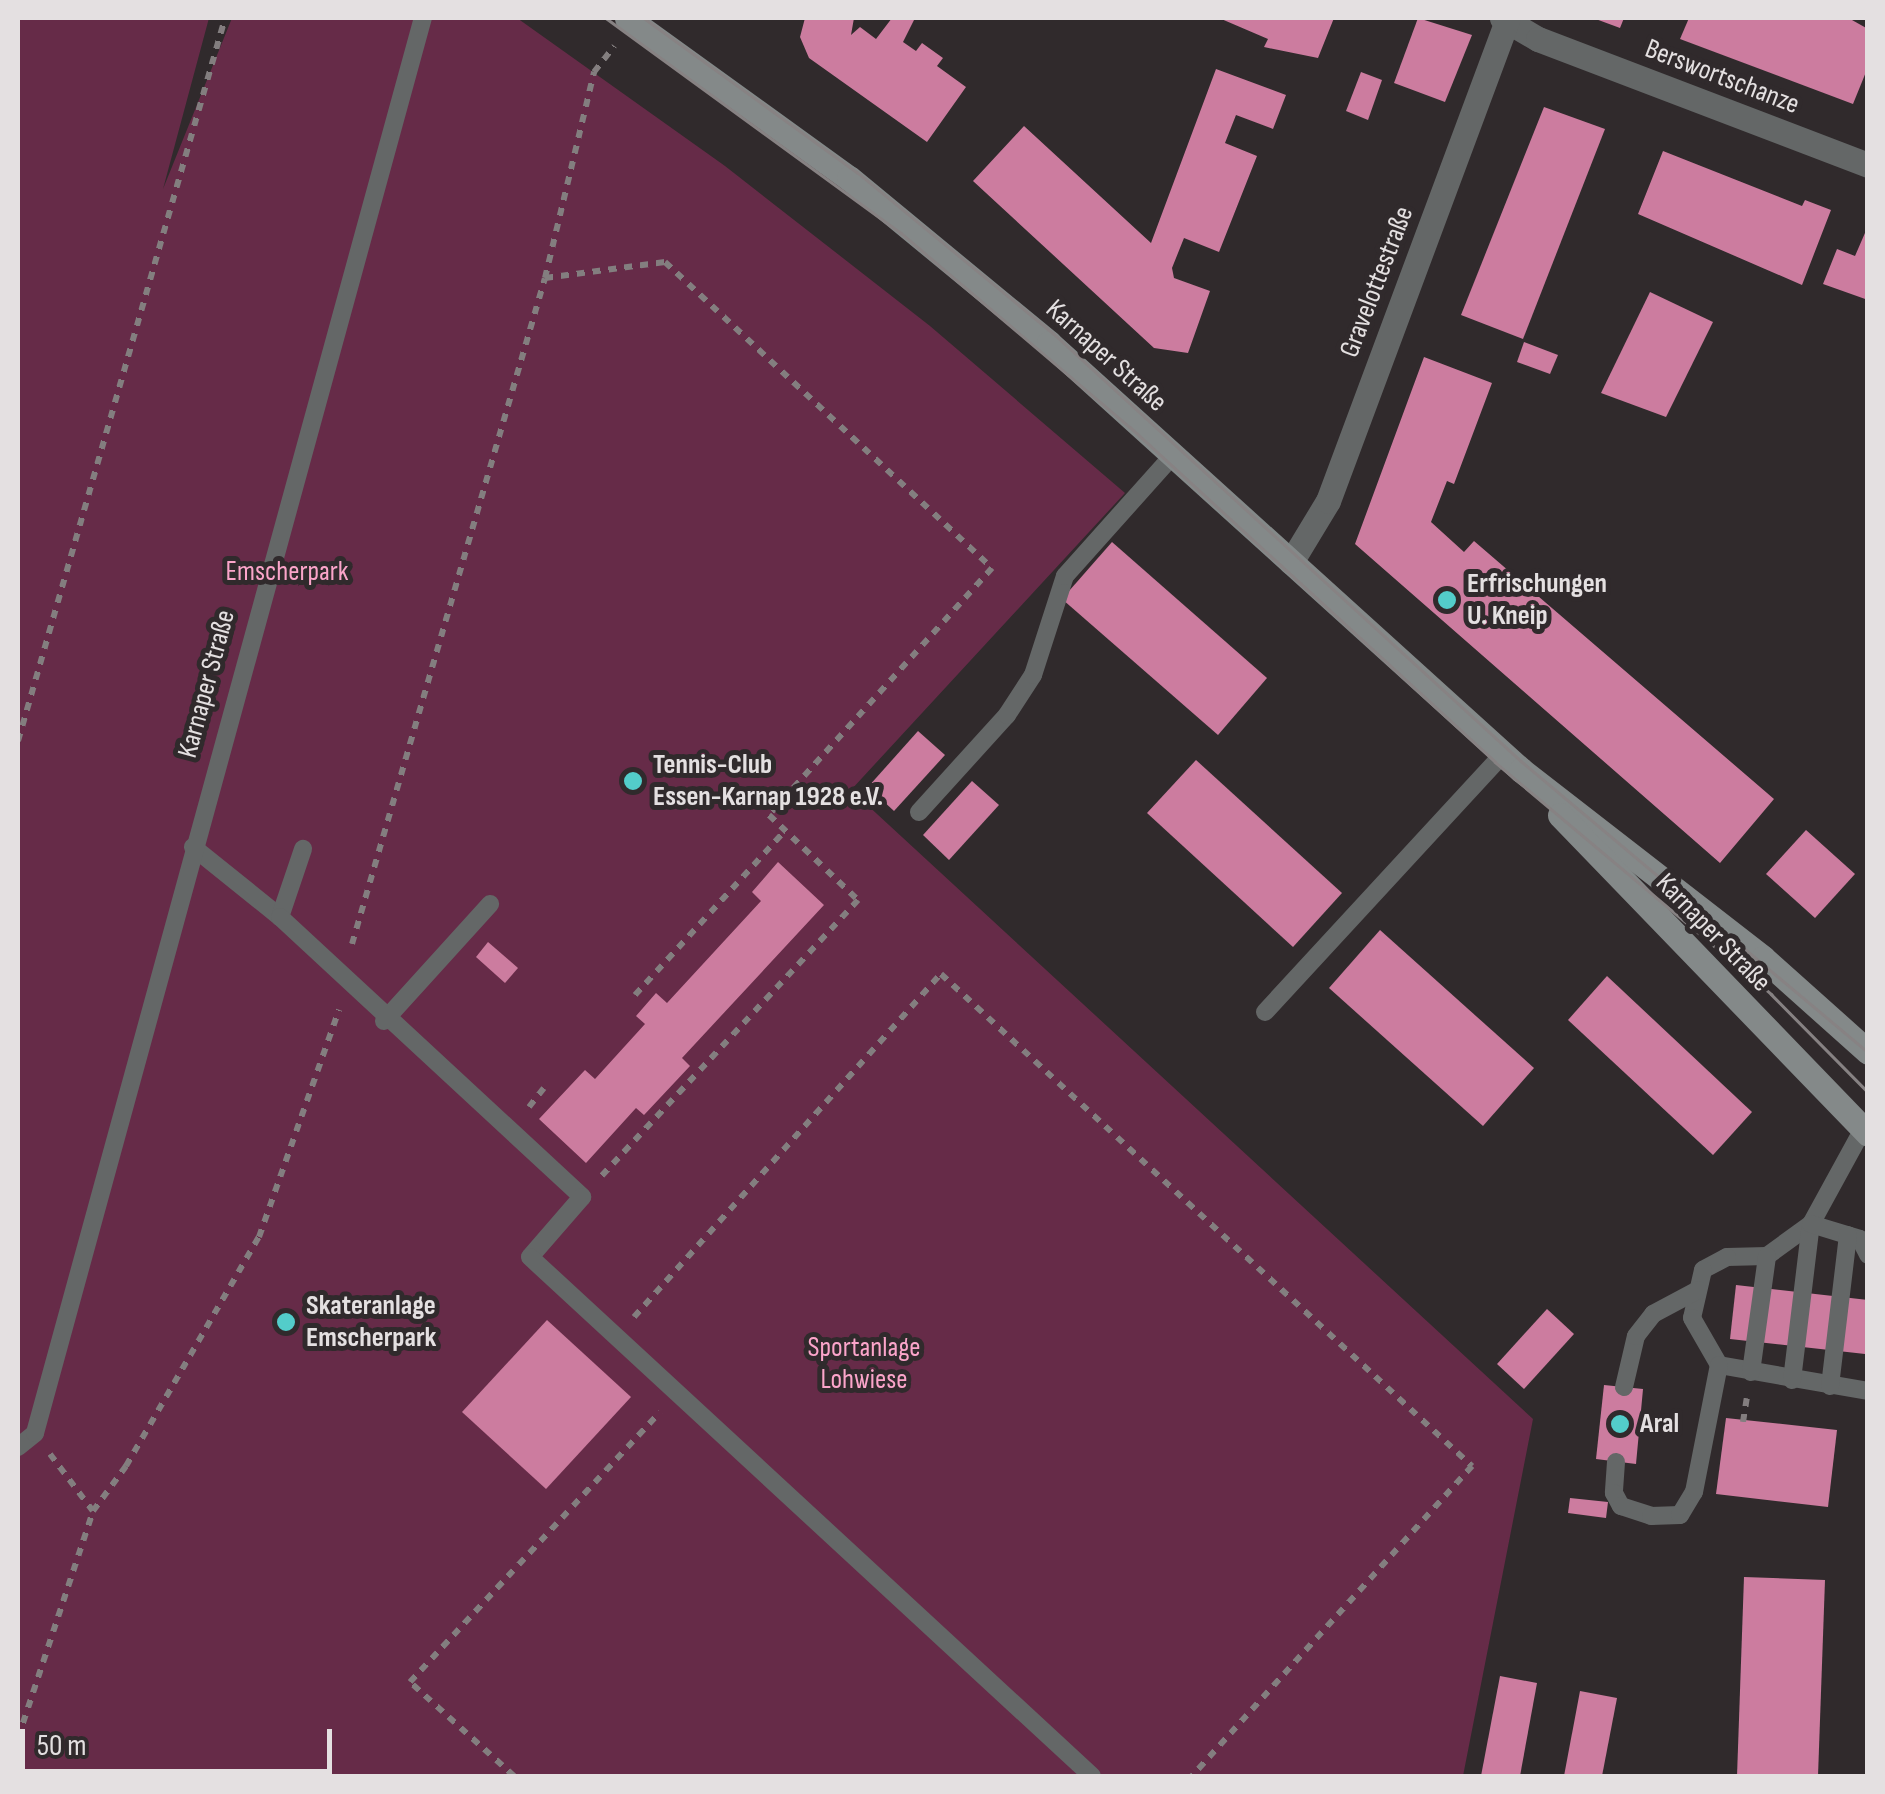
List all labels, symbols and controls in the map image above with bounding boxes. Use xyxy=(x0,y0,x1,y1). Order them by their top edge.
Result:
street label: Berswortschanze xyxy=(1640,32,1804,122)
street label: Gravelottestraße xyxy=(1333,202,1421,362)
street label: Karnaper Straße xyxy=(1039,293,1173,419)
park label: Emscherpark xyxy=(225,555,349,589)
place label: Erfrischungen U. Kneip xyxy=(1467,567,1607,633)
marker: Erfrischungen U. Kneip xyxy=(1436,589,1458,611)
street label: Karnaper Straße xyxy=(171,607,243,761)
place label: Tennis-Club Essen-Karnap 1928 e.V. xyxy=(653,748,883,814)
marker: Tennis-Club Essen-Karnap 1928 e.V. xyxy=(622,770,644,792)
street label: Karnaper Straße xyxy=(1648,867,1778,999)
place label: Skateranlage Emscherpark xyxy=(306,1289,436,1355)
marker: Skateranlage Emscherpark xyxy=(275,1311,297,1333)
park label: Sportanlage Lohwiese xyxy=(807,1331,921,1397)
place label: Aral xyxy=(1640,1407,1679,1441)
marker: Aral xyxy=(1609,1413,1631,1435)
scale bar xyxy=(25,1709,338,1771)
text: 50 m xyxy=(37,1728,86,1764)

